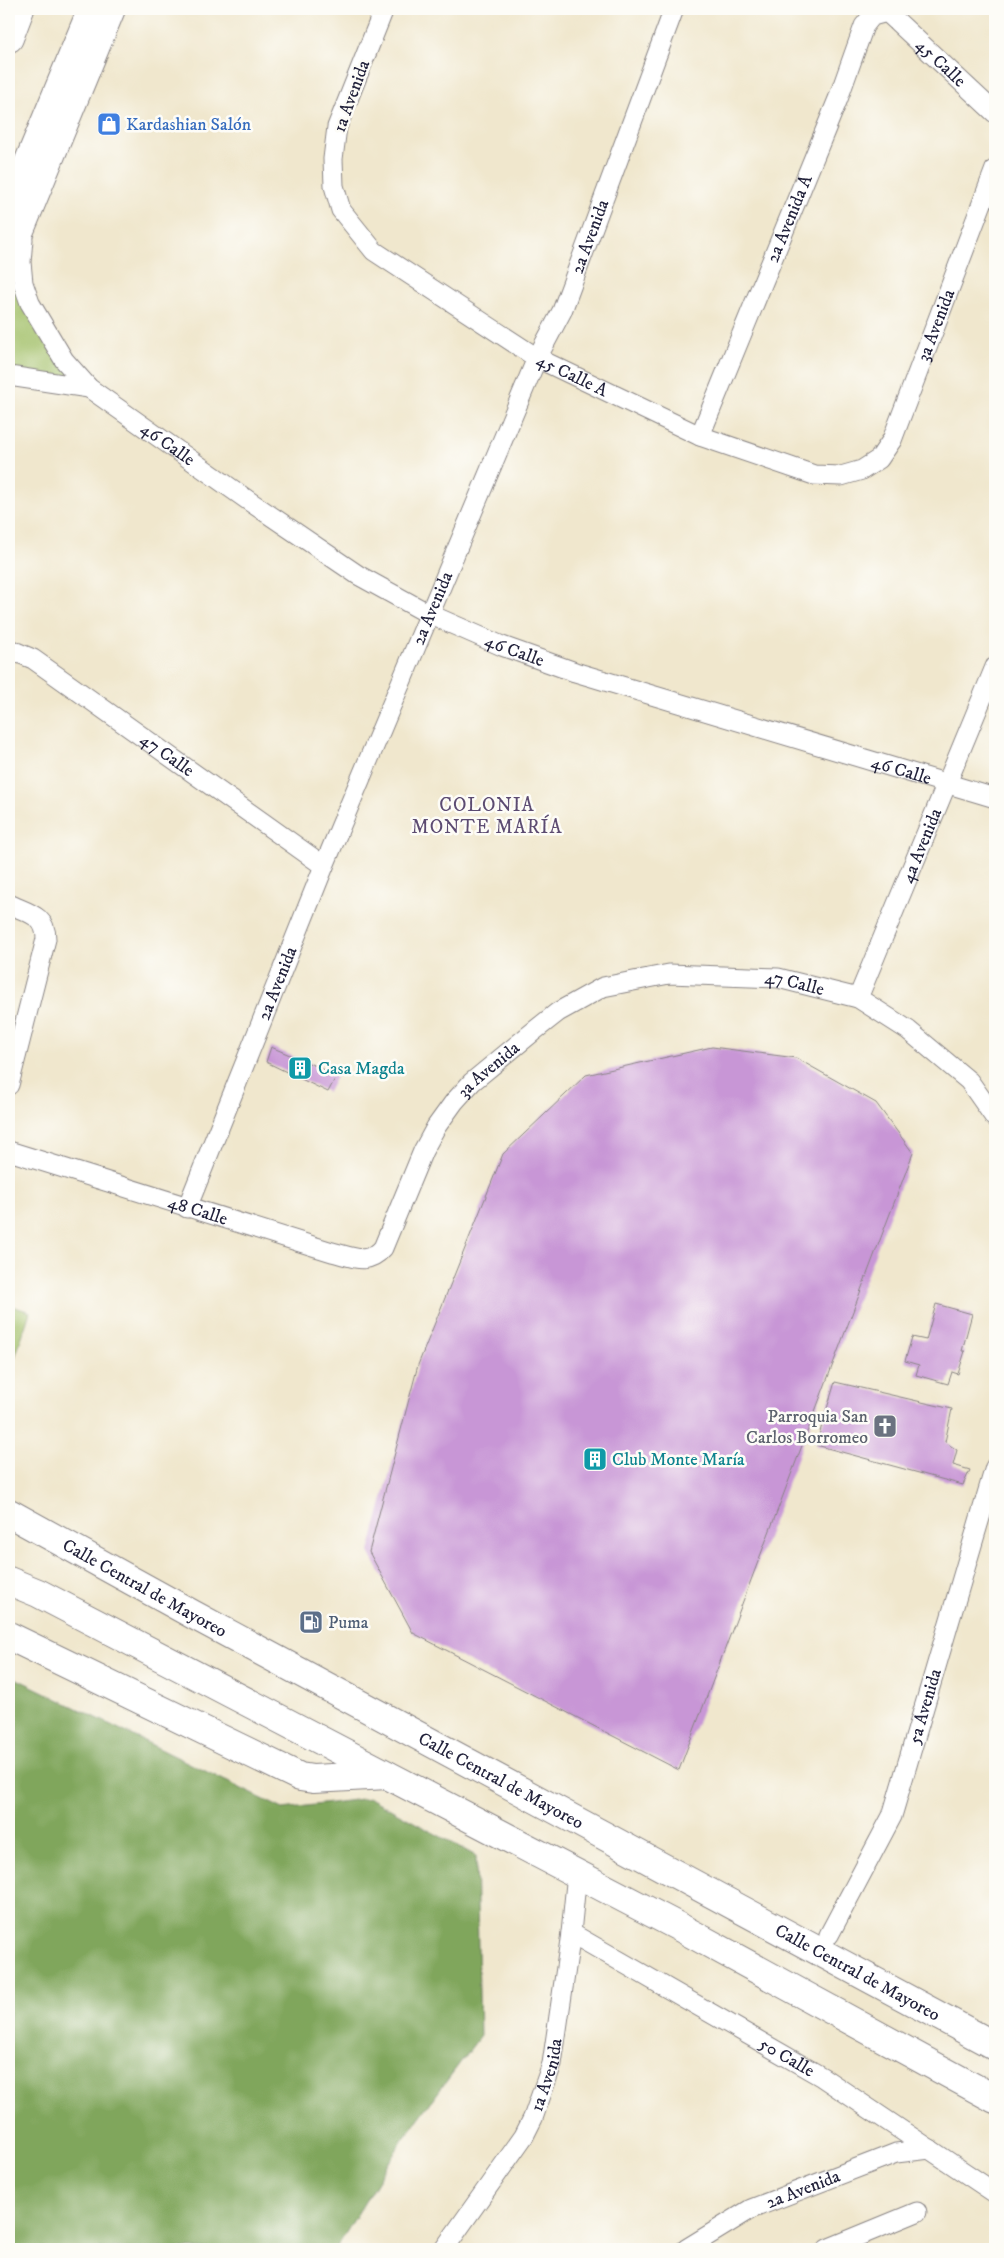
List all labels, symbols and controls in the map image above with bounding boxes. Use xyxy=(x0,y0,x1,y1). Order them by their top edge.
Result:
street label: 45 Calle xyxy=(911,34,970,92)
street label: 1a Avenida xyxy=(329,57,375,135)
shop icon: Kardashian Salón xyxy=(96,111,122,137)
place label: Kardashian Salón xyxy=(126,114,252,136)
street label: 2a Avenida A xyxy=(762,171,818,266)
street label: 2a Avenida xyxy=(567,196,614,277)
street label: 3a Avenida xyxy=(913,286,960,365)
street label: 45 Calle A xyxy=(533,349,611,402)
street label: 46 Calle xyxy=(136,418,199,471)
street label: 2a Avenida xyxy=(408,568,458,649)
street label: 46 Calle xyxy=(481,630,547,672)
street label: 47 Calle xyxy=(136,729,198,782)
street label: 46 Calle xyxy=(869,752,934,790)
district label: COLONIA MONTE MARÍA xyxy=(412,794,562,839)
street label: 4a Avenida xyxy=(897,805,947,887)
street label: 2a Avenida xyxy=(253,943,303,1024)
street label: 47 Calle xyxy=(764,967,826,1001)
street label: 3a Avenida xyxy=(453,1037,525,1103)
building icon: Casa Magda xyxy=(287,1055,313,1081)
place label: Casa Magda xyxy=(318,1058,405,1080)
street label: 48 Calle xyxy=(165,1191,230,1231)
place label: Parroquia San Carlos Borromeo xyxy=(746,1406,869,1449)
church icon: Parroquia San Carlos Borromeo xyxy=(872,1413,898,1439)
building icon: Club Monte María xyxy=(582,1446,608,1472)
place label: Club Monte María xyxy=(612,1449,745,1471)
street label: Calle Central de Mayoreo xyxy=(58,1535,231,1643)
fuel station icon: Puma xyxy=(298,1609,324,1635)
place label: Puma xyxy=(328,1612,369,1634)
street label: 5a Avenida xyxy=(904,1666,947,1747)
street label: Calle Central de Mayoreo xyxy=(414,1728,587,1835)
street label: Calle Central de Mayoreo xyxy=(771,1920,944,2026)
street label: 50 Calle xyxy=(755,2033,818,2082)
street label: 1a Avenida xyxy=(526,2037,568,2115)
street label: 2a Avenida xyxy=(763,2166,844,2214)

